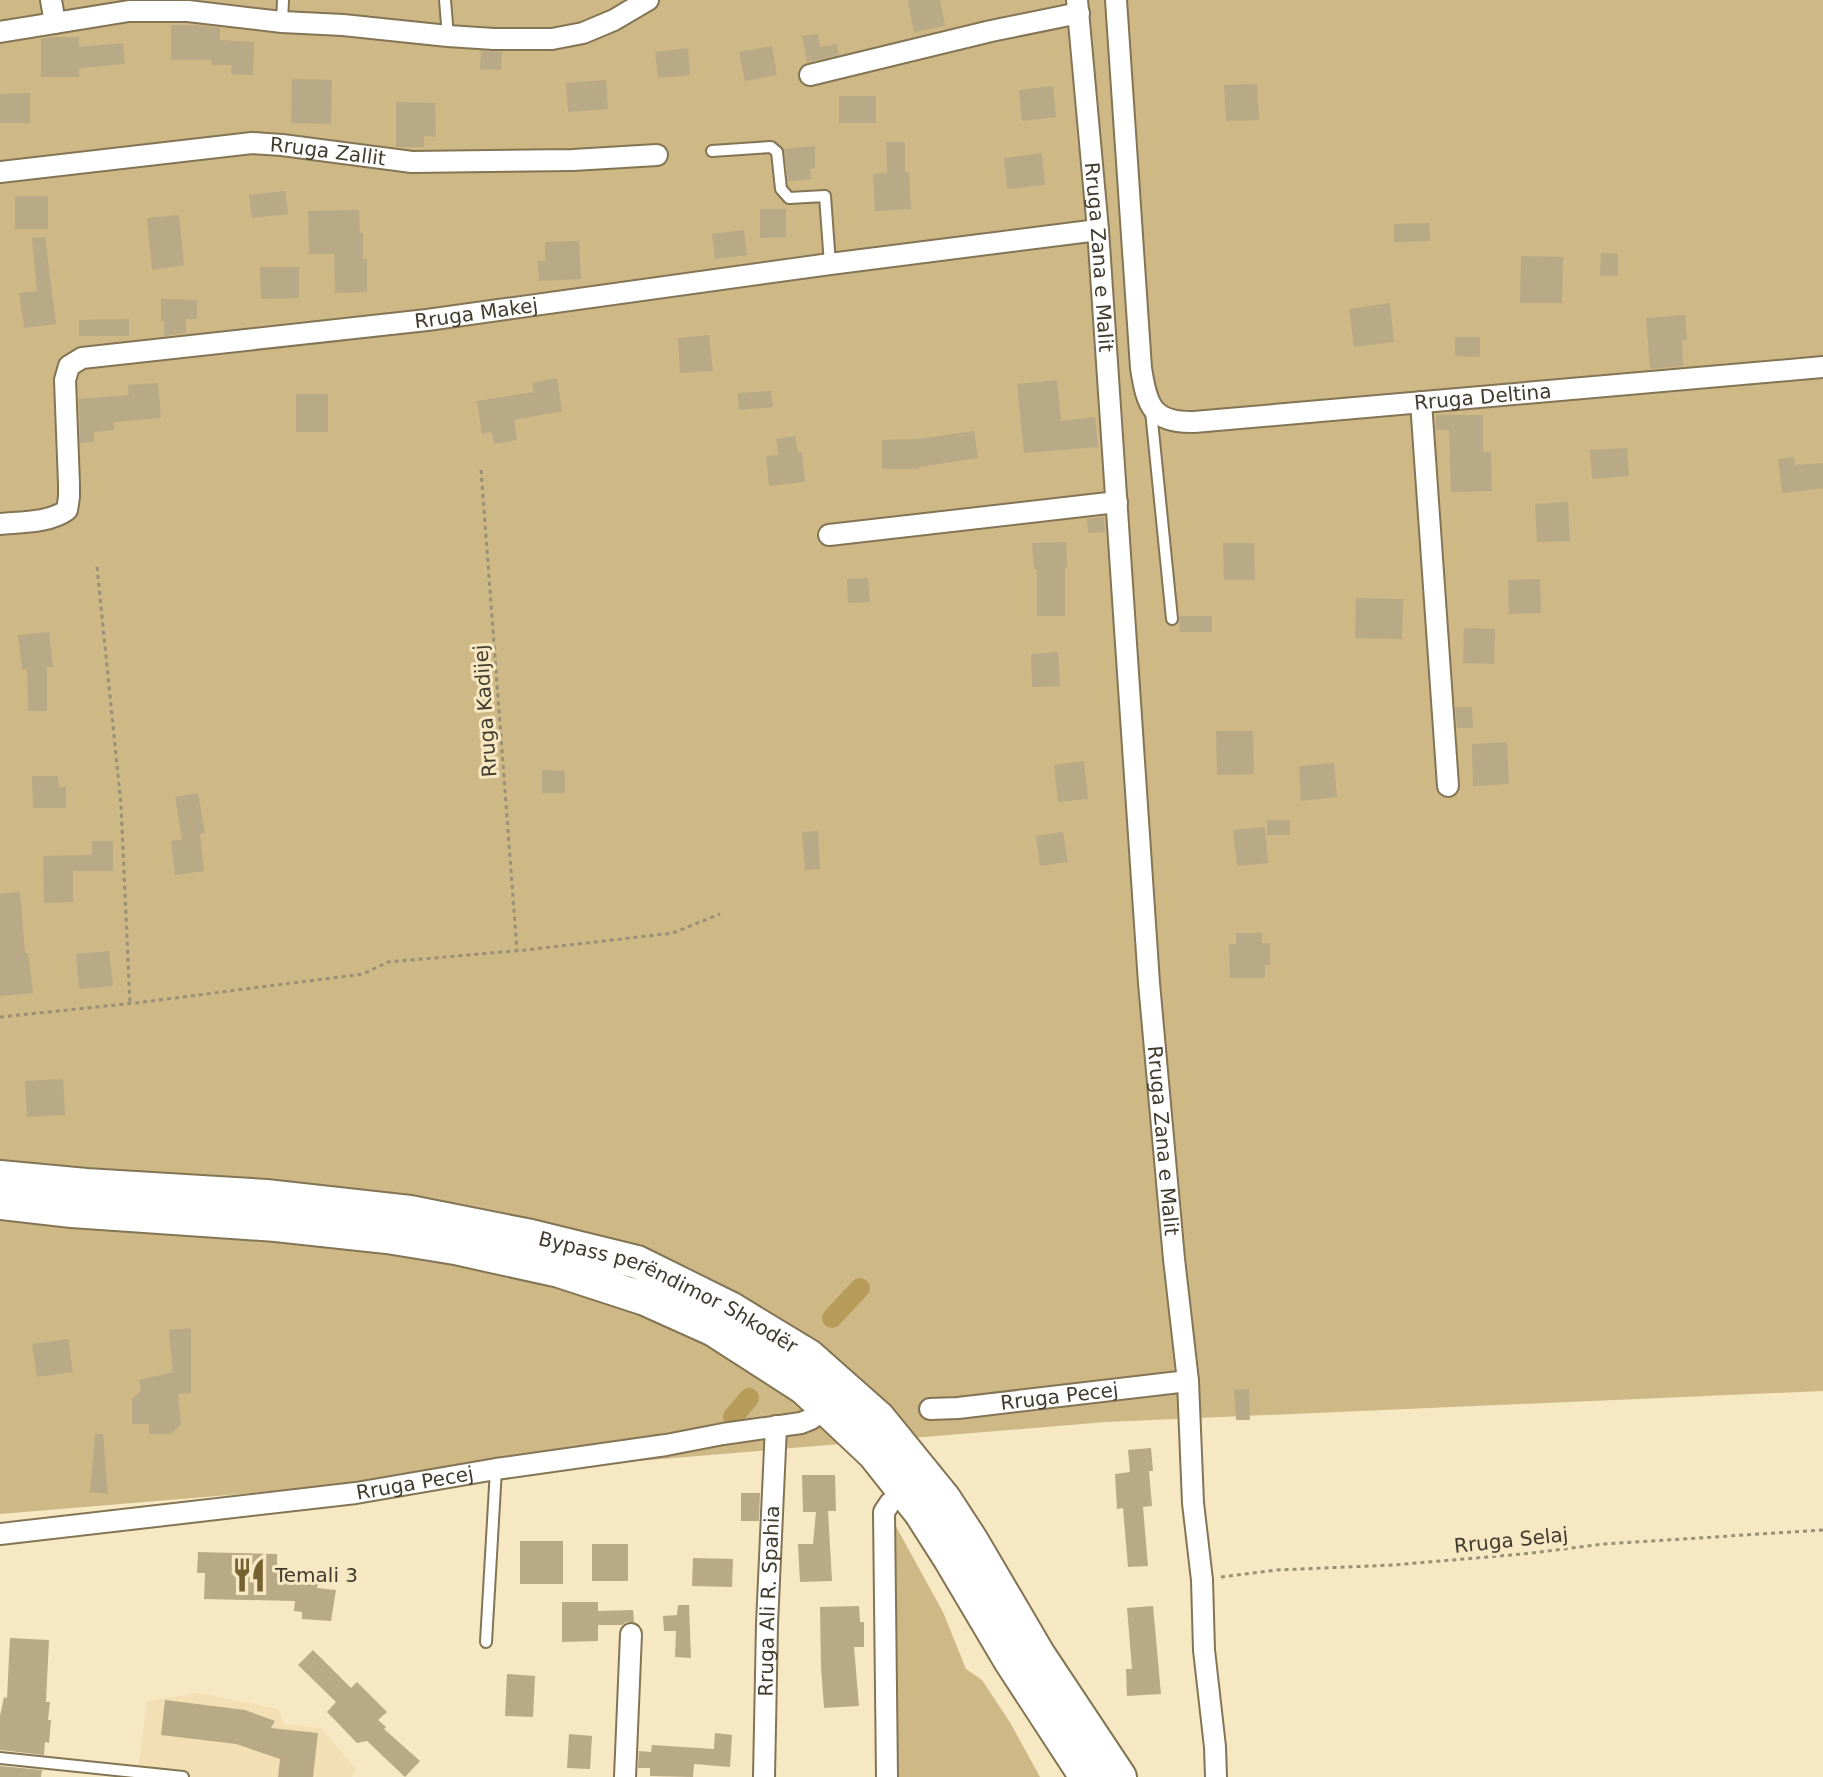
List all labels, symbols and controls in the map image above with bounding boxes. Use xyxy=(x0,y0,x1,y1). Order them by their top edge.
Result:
street label: Rruga Zallit xyxy=(269,132,387,170)
street label: Rruga Zana e Malit xyxy=(1080,161,1118,353)
street label: Rruga Makej xyxy=(413,293,539,333)
street label: Rruga Deltina xyxy=(1413,379,1552,415)
street label: Rruga Kadijej xyxy=(468,644,502,778)
street label: Rruga Zana e Malit xyxy=(1143,1045,1184,1237)
street label: Bypass perëndimor Shkodër xyxy=(536,1226,803,1359)
street label: Rruga Pecej xyxy=(999,1377,1120,1415)
street label: Rruga Pecej xyxy=(354,1461,475,1505)
street label: Rruga Ali R. Spahia xyxy=(754,1505,784,1697)
street label: Rruga Selaj xyxy=(1453,1522,1569,1558)
restaurant icon: Temali 3 xyxy=(230,1556,268,1594)
place label: Temali 3 xyxy=(274,1563,358,1587)

